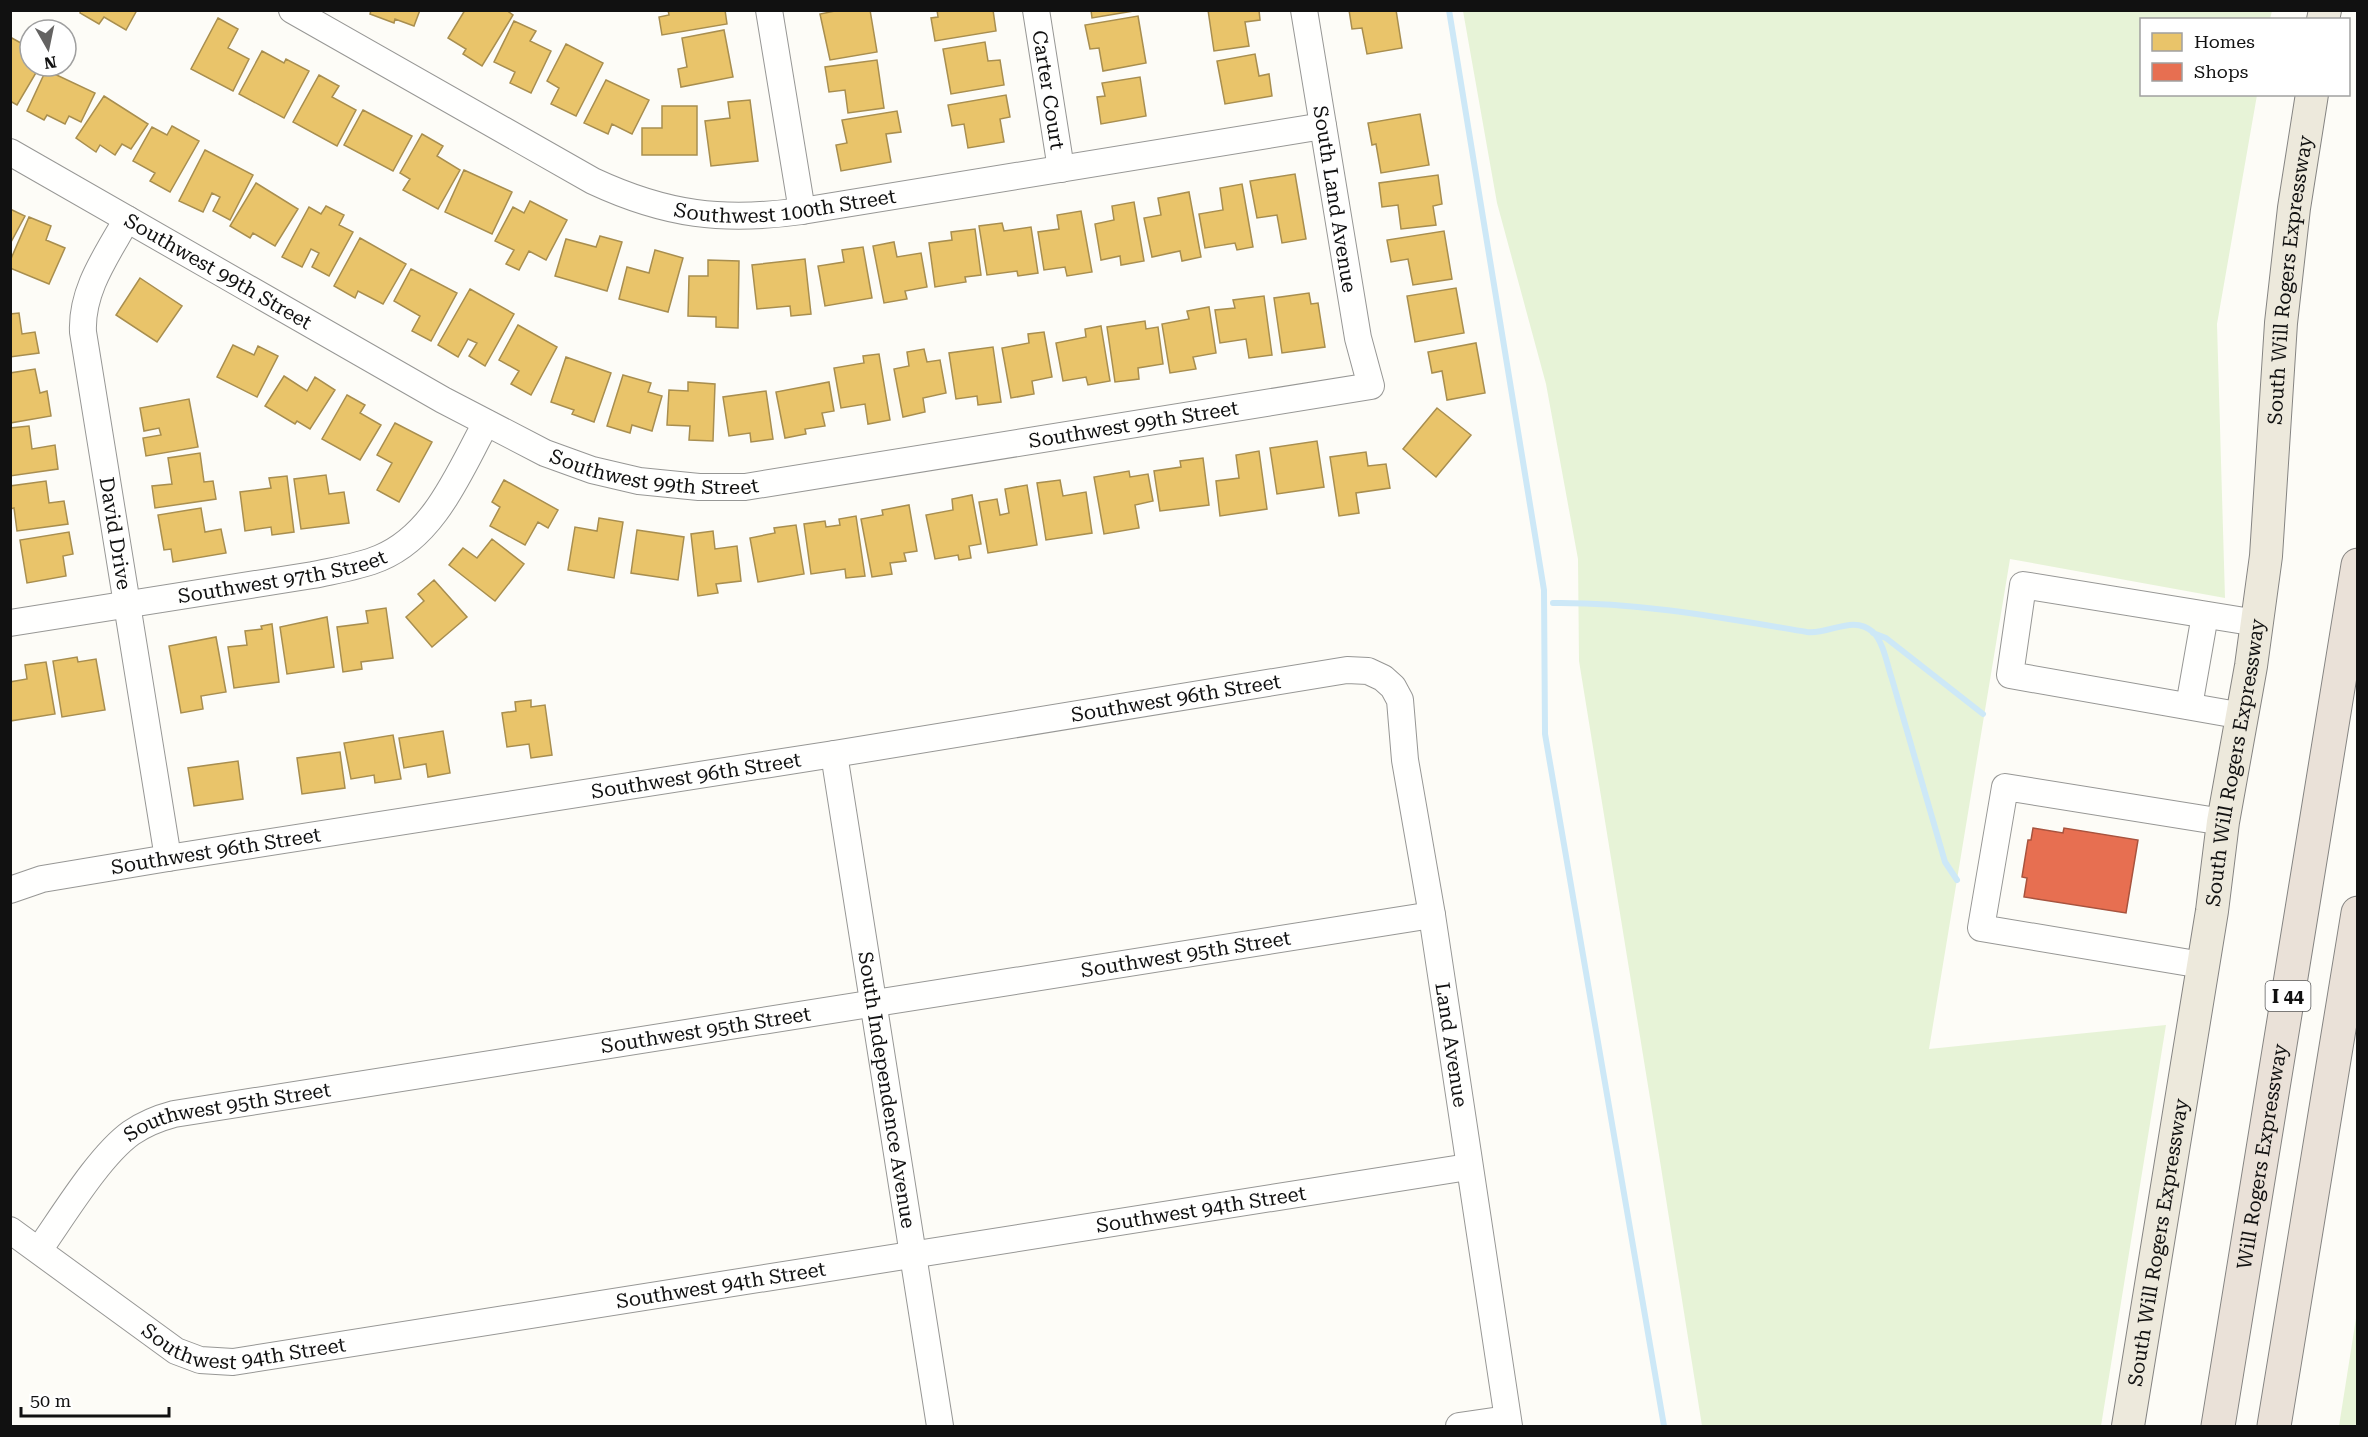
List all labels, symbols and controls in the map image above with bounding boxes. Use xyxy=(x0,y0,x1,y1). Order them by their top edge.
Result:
north arrow xyxy=(18,18,78,78)
legend xyxy=(2140,18,2350,96)
street label: Carter Court xyxy=(1027,29,1070,152)
text: Homes xyxy=(2194,31,2255,52)
text: N xyxy=(43,52,58,73)
text: Shops xyxy=(2194,61,2248,82)
street label: South Land Avenue xyxy=(1308,104,1362,294)
street label: South Will Rogers Expressway xyxy=(2262,133,2317,426)
street label: Southwest 100th Street xyxy=(672,184,898,228)
street label: Southwest 99th Street xyxy=(120,208,317,335)
street label: Southwest 99th Street xyxy=(1027,395,1241,453)
street label: Southwest 99th Street xyxy=(547,444,761,500)
street label: David Drive xyxy=(95,475,136,592)
street label: Southwest 97th Street xyxy=(176,544,391,608)
street label: South Will Rogers Expressway xyxy=(2201,617,2269,908)
street label: Southwest 96th Street xyxy=(1069,669,1283,727)
street label: Southwest 96th Street xyxy=(589,747,803,804)
street label: Southwest 96th Street xyxy=(109,822,323,879)
street label: Southwest 95th Street xyxy=(1079,925,1293,982)
street label: South Independence Avenue xyxy=(853,950,921,1230)
street label: Land Avenue xyxy=(1430,981,1473,1109)
road number: I 44 xyxy=(2266,981,2310,1011)
street label: Southwest 95th Street xyxy=(599,1001,813,1058)
street label: Will Rogers Expressway xyxy=(2232,1042,2292,1271)
street label: Southwest 95th Street xyxy=(119,1077,333,1147)
street label: South Will Rogers Expressway xyxy=(2123,1097,2193,1388)
street label: Southwest 94th Street xyxy=(1094,1181,1308,1238)
street label: Southwest 94th Street xyxy=(614,1256,828,1313)
street label: Southwest 94th Street xyxy=(137,1318,348,1374)
scale bar xyxy=(21,1380,170,1418)
text: 50 m xyxy=(30,1390,71,1411)

